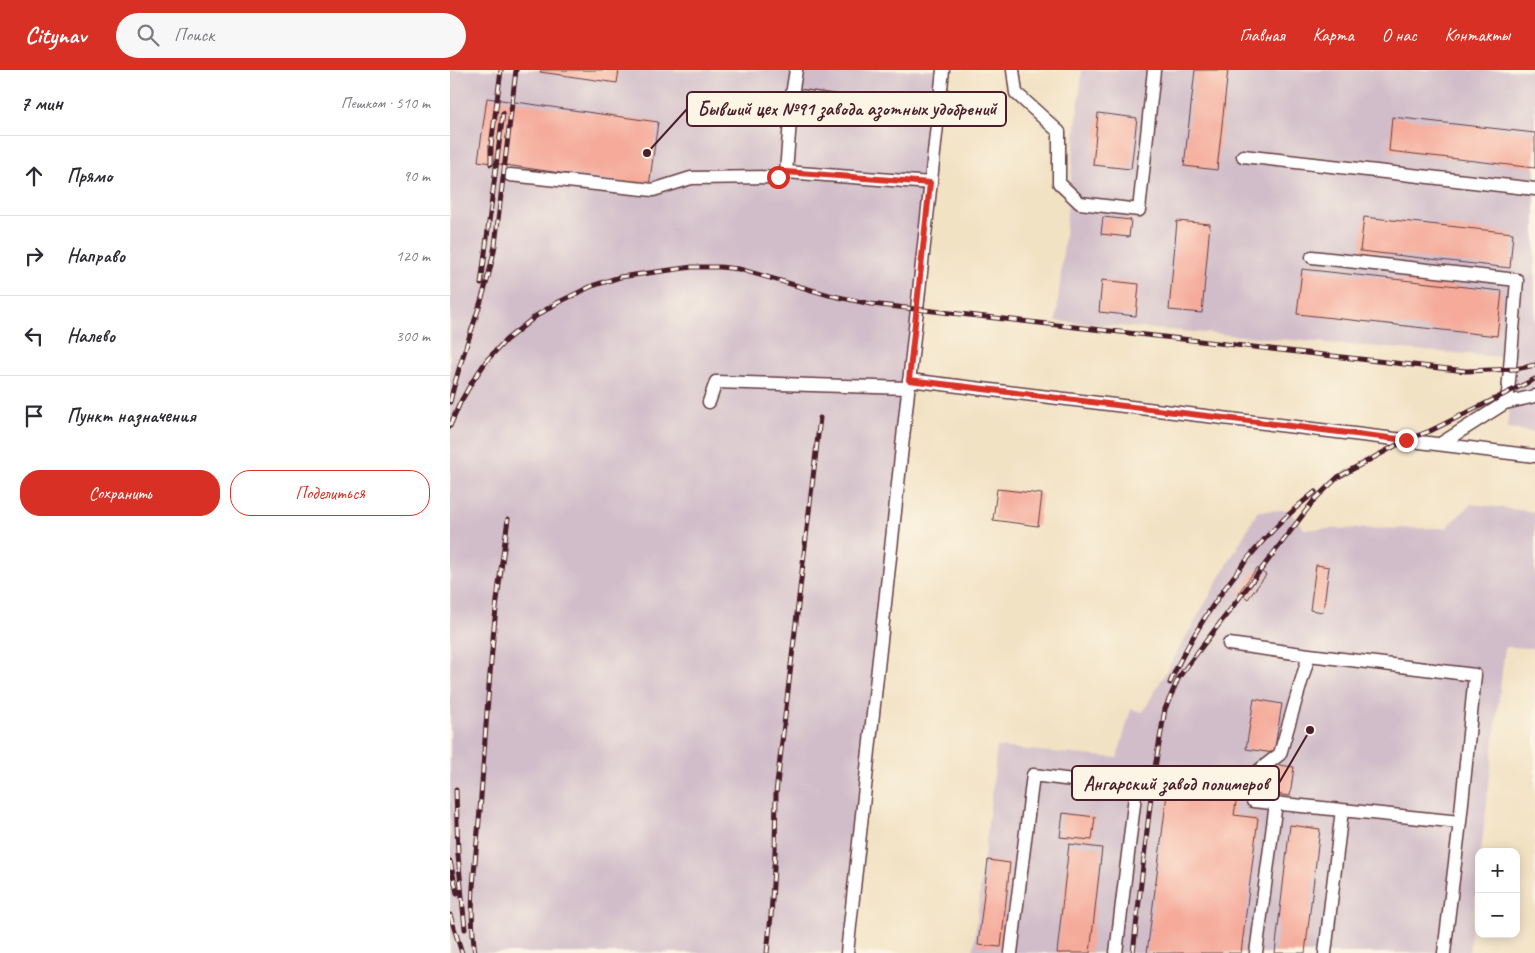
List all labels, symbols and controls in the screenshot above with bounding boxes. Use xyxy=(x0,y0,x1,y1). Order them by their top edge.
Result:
search box xyxy=(116,13,466,58)
text: Citynav xyxy=(25,20,86,50)
icon: search xyxy=(134,21,162,49)
text: Поиск xyxy=(174,23,214,47)
text: Главная xyxy=(1240,24,1285,46)
text: Карта xyxy=(1313,24,1354,46)
text: О нас xyxy=(1382,24,1417,46)
text: Контакты xyxy=(1445,24,1510,46)
text: 7 мин xyxy=(20,90,63,116)
callout: Бывший цех №91 завода азотных удобрений xyxy=(687,92,1006,126)
text: Пешком · 510 m xyxy=(341,93,430,113)
text: Бывший цех №91 завода азотных удобрений xyxy=(698,97,998,122)
icon: ahead xyxy=(20,162,48,190)
text: Прямо xyxy=(67,164,112,188)
text: 90 m xyxy=(403,166,430,186)
route start xyxy=(767,166,790,189)
icon: right xyxy=(20,242,48,270)
text: Направо xyxy=(67,244,125,268)
text: 120 m xyxy=(396,246,430,266)
icon: left xyxy=(20,322,48,350)
text: Налево xyxy=(67,324,115,348)
text: 300 m xyxy=(396,326,430,346)
icon: arrive xyxy=(20,402,48,430)
text: Пункт назначения xyxy=(67,404,196,428)
route end xyxy=(1395,429,1418,452)
button: Сохранить xyxy=(20,470,220,516)
button: Поделиться xyxy=(230,470,430,516)
callout: Ангарский завод полимеров xyxy=(1072,766,1279,800)
text: Ангарский завод полимеров xyxy=(1084,772,1272,797)
map controls xyxy=(1475,848,1520,938)
button: + xyxy=(1475,848,1520,893)
button: − xyxy=(1475,893,1520,938)

